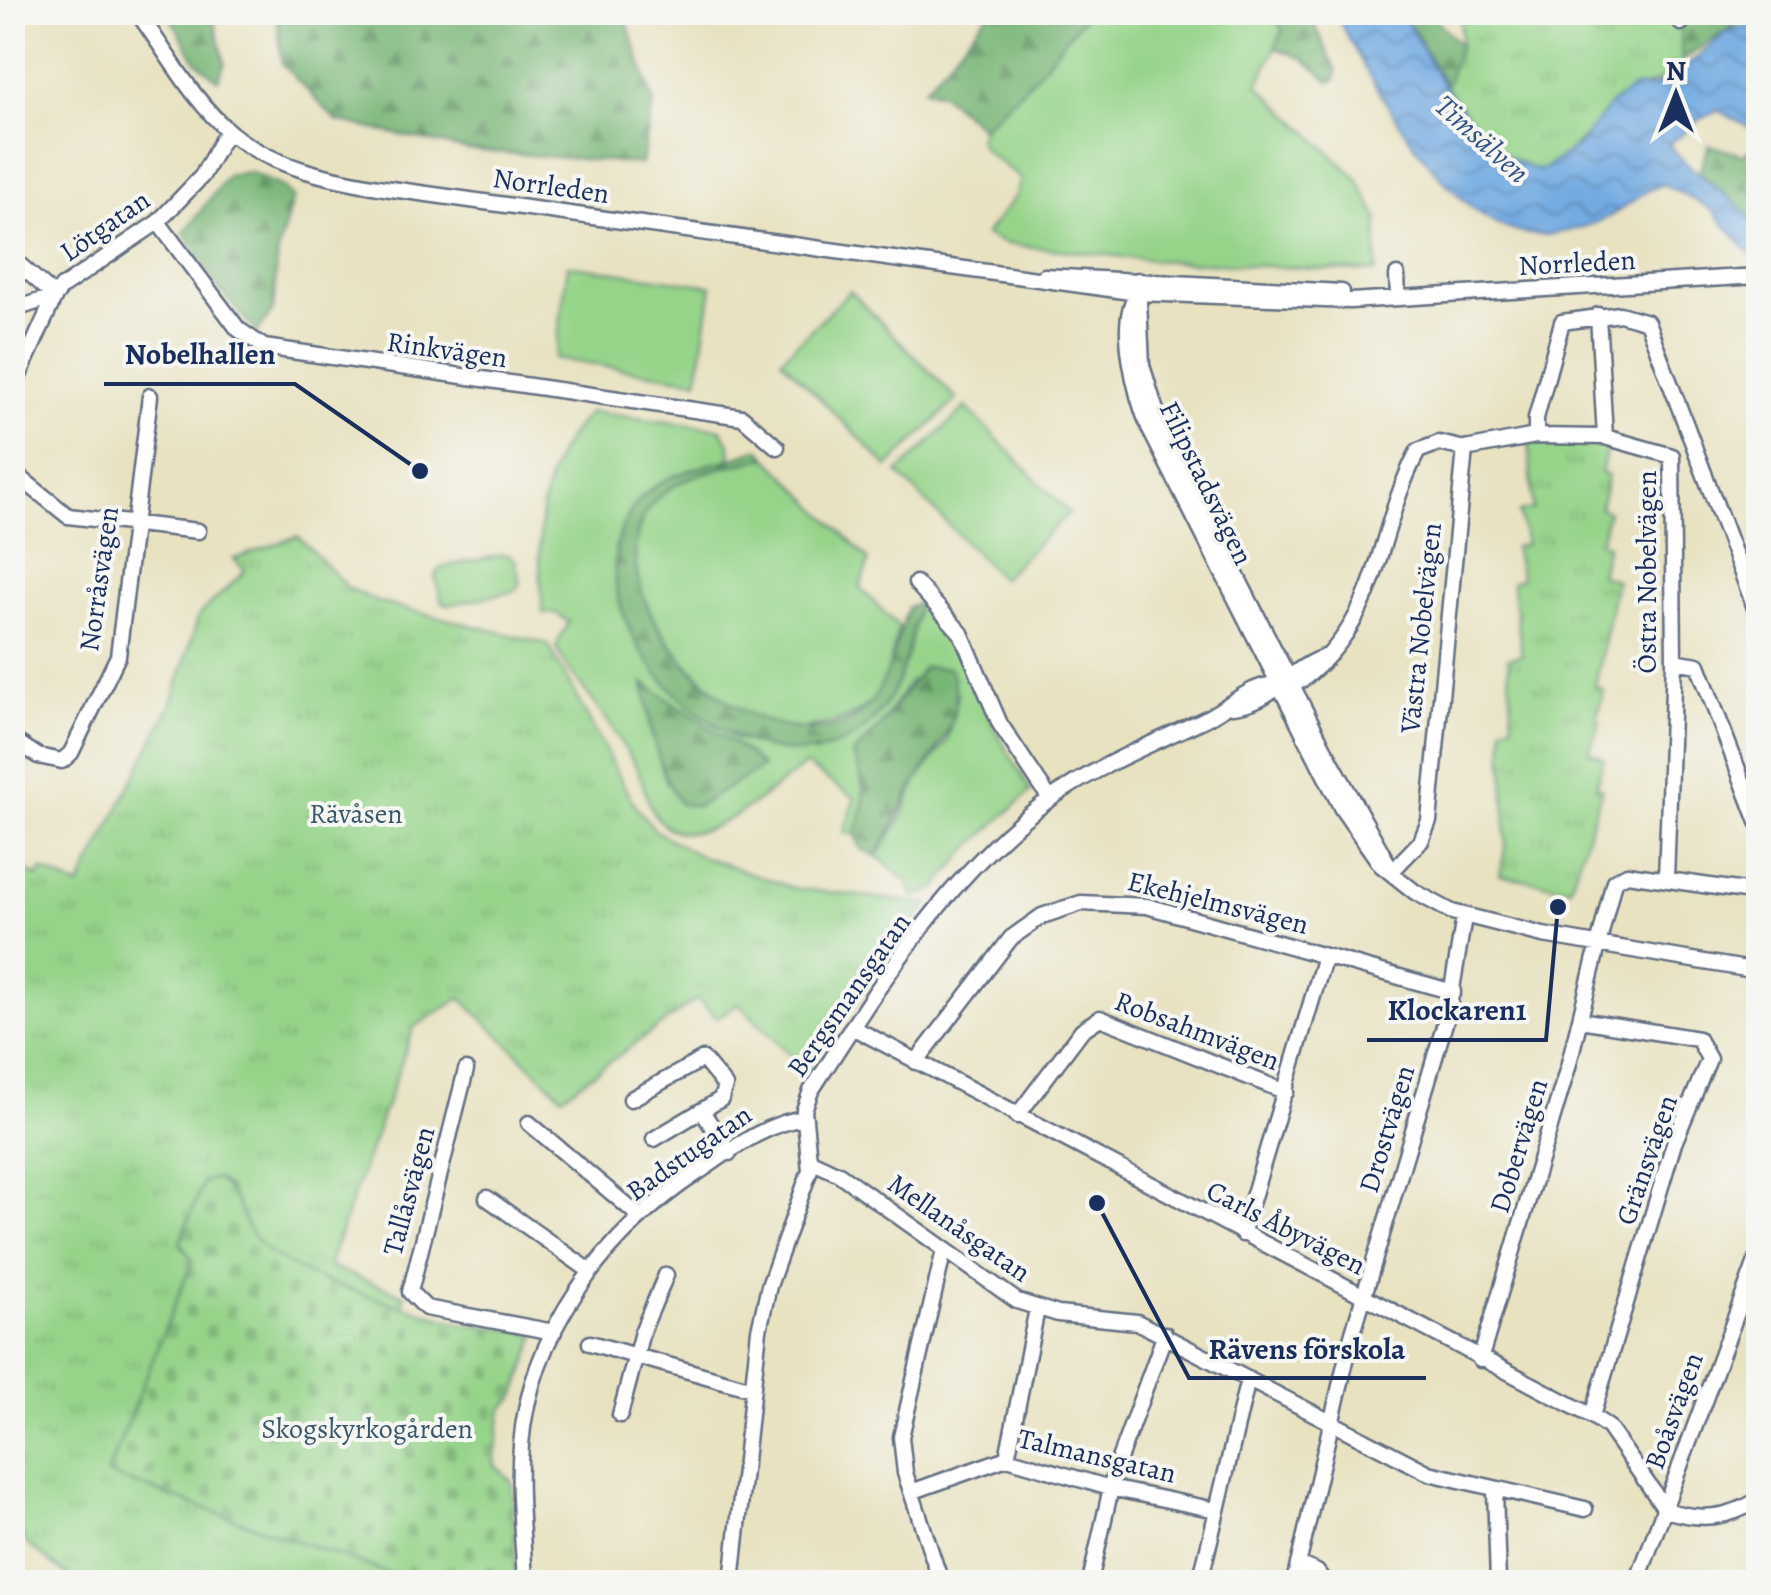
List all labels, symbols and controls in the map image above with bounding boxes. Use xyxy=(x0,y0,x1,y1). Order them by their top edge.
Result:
north arrow xyxy=(1626,45,1726,145)
text: N xyxy=(1666,52,1686,90)
water label: Timsälven xyxy=(1426,86,1538,192)
street label: Norrleden xyxy=(490,159,612,213)
street label: Lötgatan xyxy=(52,181,158,271)
street label: Norrleden xyxy=(1517,241,1637,285)
street label: Rinkvägen xyxy=(384,323,510,377)
callout: Nobelhallen xyxy=(104,324,295,384)
text: Nobelhallen xyxy=(124,334,276,374)
street label: Filipstadsvägen xyxy=(1150,395,1262,571)
street label: Östra Nobelvägen xyxy=(1628,470,1666,674)
street label: Norråsvägen xyxy=(70,504,128,654)
street label: Västra Nobelvägen xyxy=(1391,521,1451,736)
park label: Rävåsen xyxy=(309,795,403,833)
street label: Ekehjelmsvägen xyxy=(1123,862,1313,944)
street label: Bergsmansgatan xyxy=(778,905,920,1085)
callout: Klockaren1 xyxy=(1367,980,1546,1040)
street label: Robsahmvägen xyxy=(1109,982,1285,1080)
text: Klockaren1 xyxy=(1388,990,1527,1030)
street label: Drostvägen xyxy=(1350,1061,1424,1197)
street label: Dobervägen xyxy=(1481,1074,1557,1218)
street label: Gränsvägen xyxy=(1607,1090,1687,1230)
street label: Badstugatan xyxy=(619,1096,759,1210)
street label: Tallåsvägen xyxy=(374,1122,444,1260)
street label: Mellanåsgatan xyxy=(880,1165,1038,1291)
street label: Carls Åbyvägen xyxy=(1200,1172,1372,1284)
callout: Rävens förskola xyxy=(1189,1318,1426,1378)
text: Rävens förskola xyxy=(1208,1329,1406,1369)
street label: Boåsvägen xyxy=(1635,1347,1713,1475)
park label: Skogskyrkogården xyxy=(261,1410,473,1448)
street label: Talmansgatan xyxy=(1014,1419,1180,1493)

